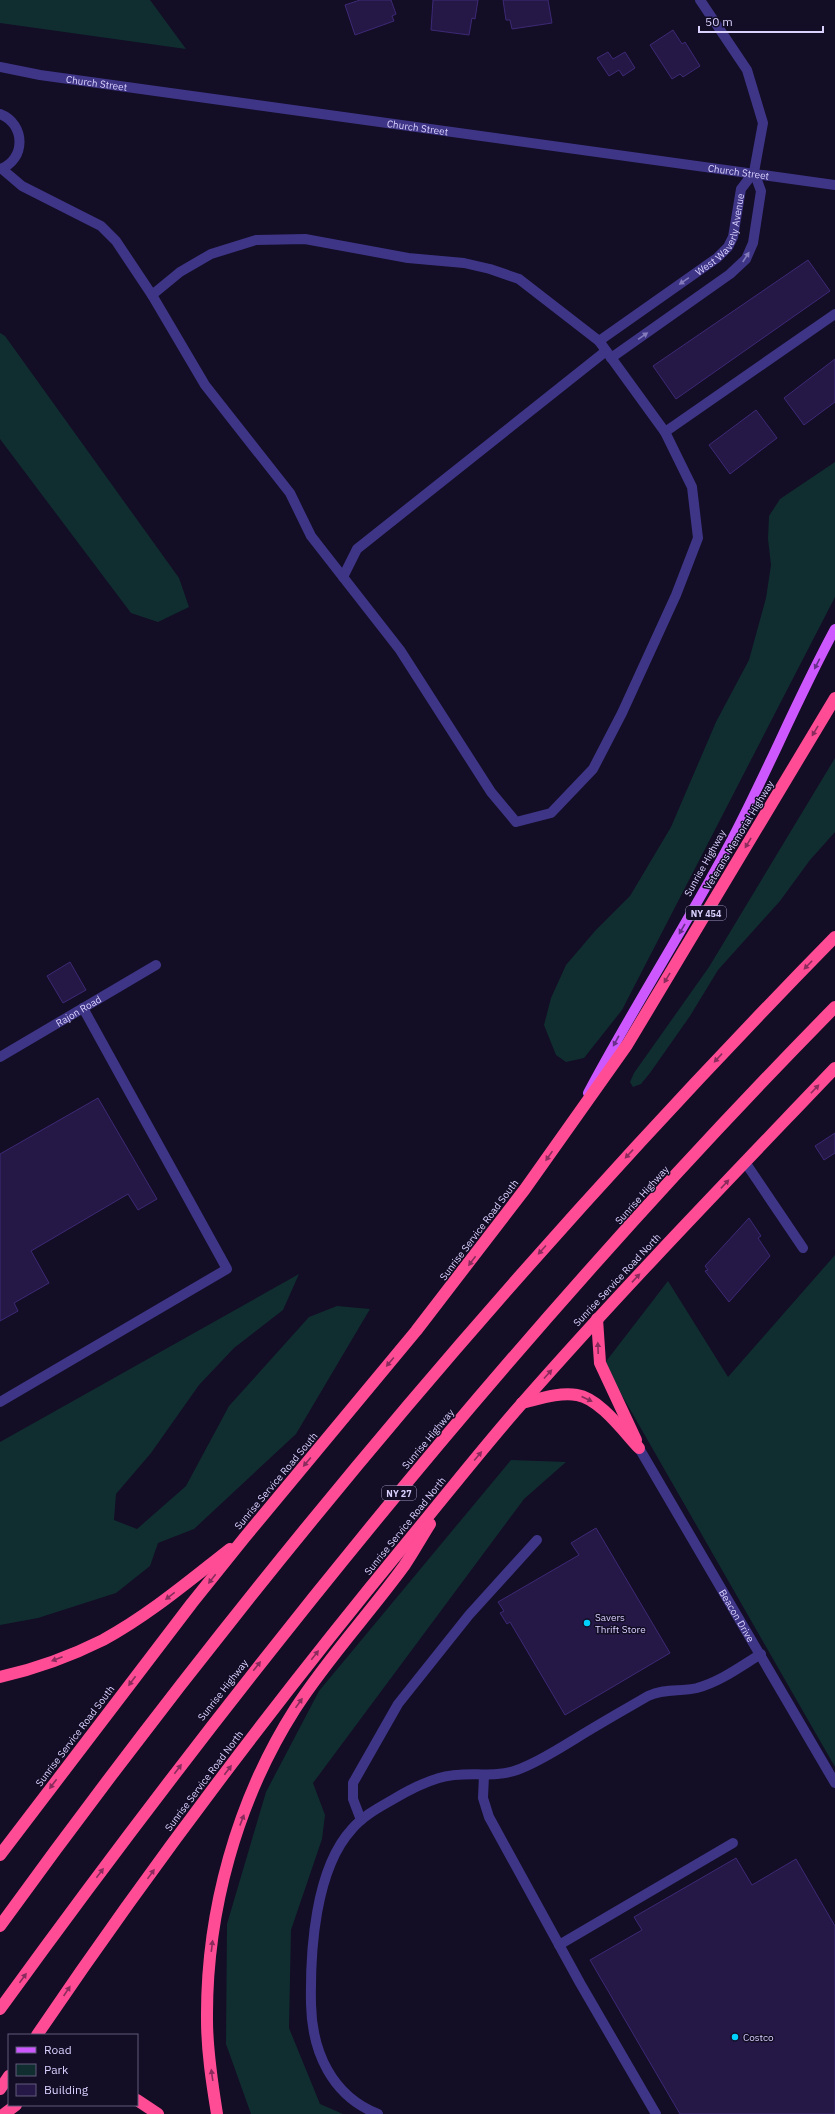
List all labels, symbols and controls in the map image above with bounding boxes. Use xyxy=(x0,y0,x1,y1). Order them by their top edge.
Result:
scale bar xyxy=(699,8,823,34)
text: 50 m xyxy=(705,14,733,29)
street label: Church Street xyxy=(65,72,129,94)
street label: Church Street xyxy=(386,117,450,138)
street label: Church Street xyxy=(707,161,771,182)
street label: West Waverly Avenue xyxy=(692,192,747,278)
one-way arrow xyxy=(742,251,749,263)
one-way arrow xyxy=(679,277,689,285)
one-way arrow xyxy=(638,332,648,340)
one-way arrow xyxy=(814,658,821,669)
one-way arrow xyxy=(811,726,819,736)
street label: Veterans Memorial Highway xyxy=(701,778,777,892)
street label: Sunrise Highway xyxy=(681,827,729,899)
one-way arrow xyxy=(745,837,752,849)
road number: NY 454 xyxy=(686,906,726,920)
one-way arrow xyxy=(679,923,685,935)
one-way arrow xyxy=(803,960,813,970)
one-way arrow xyxy=(664,972,671,984)
street label: Rajon Road xyxy=(53,992,104,1029)
one-way arrow xyxy=(612,1035,619,1047)
one-way arrow xyxy=(714,1054,723,1063)
one-way arrow xyxy=(810,1084,819,1094)
one-way arrow xyxy=(625,1148,634,1159)
one-way arrow xyxy=(545,1150,553,1161)
street label: Sunrise Highway xyxy=(612,1163,672,1227)
street label: Sunrise Service Road South xyxy=(437,1177,521,1283)
one-way arrow xyxy=(720,1179,730,1189)
street label: Sunrise Service Road North xyxy=(571,1231,663,1329)
one-way arrow xyxy=(538,1245,547,1256)
one-way arrow xyxy=(468,1255,476,1266)
one-way arrow xyxy=(631,1273,640,1283)
one-way arrow xyxy=(595,1341,601,1354)
one-way arrow xyxy=(386,1356,395,1367)
one-way arrow xyxy=(543,1369,553,1379)
one-way arrow xyxy=(581,1396,593,1402)
street label: Sunrise Highway xyxy=(399,1406,457,1472)
street label: Sunrise Service Road South xyxy=(231,1430,321,1532)
one-way arrow xyxy=(473,1451,482,1462)
one-way arrow xyxy=(303,1456,312,1467)
street label: Sunrise Service Road North xyxy=(361,1474,449,1578)
road number: NY 27 xyxy=(382,1486,416,1500)
one-way arrow xyxy=(207,1573,216,1584)
street label: Beacon Drive xyxy=(716,1587,758,1645)
one-way arrow xyxy=(164,1591,175,1600)
place label: Savers Thrift Store xyxy=(595,1611,646,1636)
marker: Savers Thrift Store xyxy=(582,1618,592,1628)
one-way arrow xyxy=(311,1650,320,1661)
one-way arrow xyxy=(51,1657,63,1663)
street label: Sunrise Highway xyxy=(195,1657,251,1723)
one-way arrow xyxy=(253,1661,262,1672)
one-way arrow xyxy=(127,1675,136,1686)
street label: Sunrise Service Road South xyxy=(33,1683,117,1789)
one-way arrow xyxy=(295,1698,303,1709)
street label: Sunrise Service Road North xyxy=(162,1728,246,1834)
one-way arrow xyxy=(174,1764,182,1775)
one-way arrow xyxy=(224,1764,232,1775)
one-way arrow xyxy=(48,1779,57,1790)
one-way arrow xyxy=(239,1813,245,1825)
one-way arrow xyxy=(95,1868,103,1878)
one-way arrow xyxy=(146,1869,154,1879)
one-way arrow xyxy=(209,1940,215,1952)
one-way arrow xyxy=(19,1973,27,1983)
one-way arrow xyxy=(63,1986,71,1996)
place label: Costco xyxy=(743,2031,774,2044)
marker: Costco xyxy=(730,2032,740,2042)
legend xyxy=(8,2034,138,2106)
text: Road xyxy=(44,2042,72,2057)
text: Park xyxy=(44,2062,69,2077)
one-way arrow xyxy=(209,2069,215,2081)
text: Building xyxy=(44,2082,89,2097)

